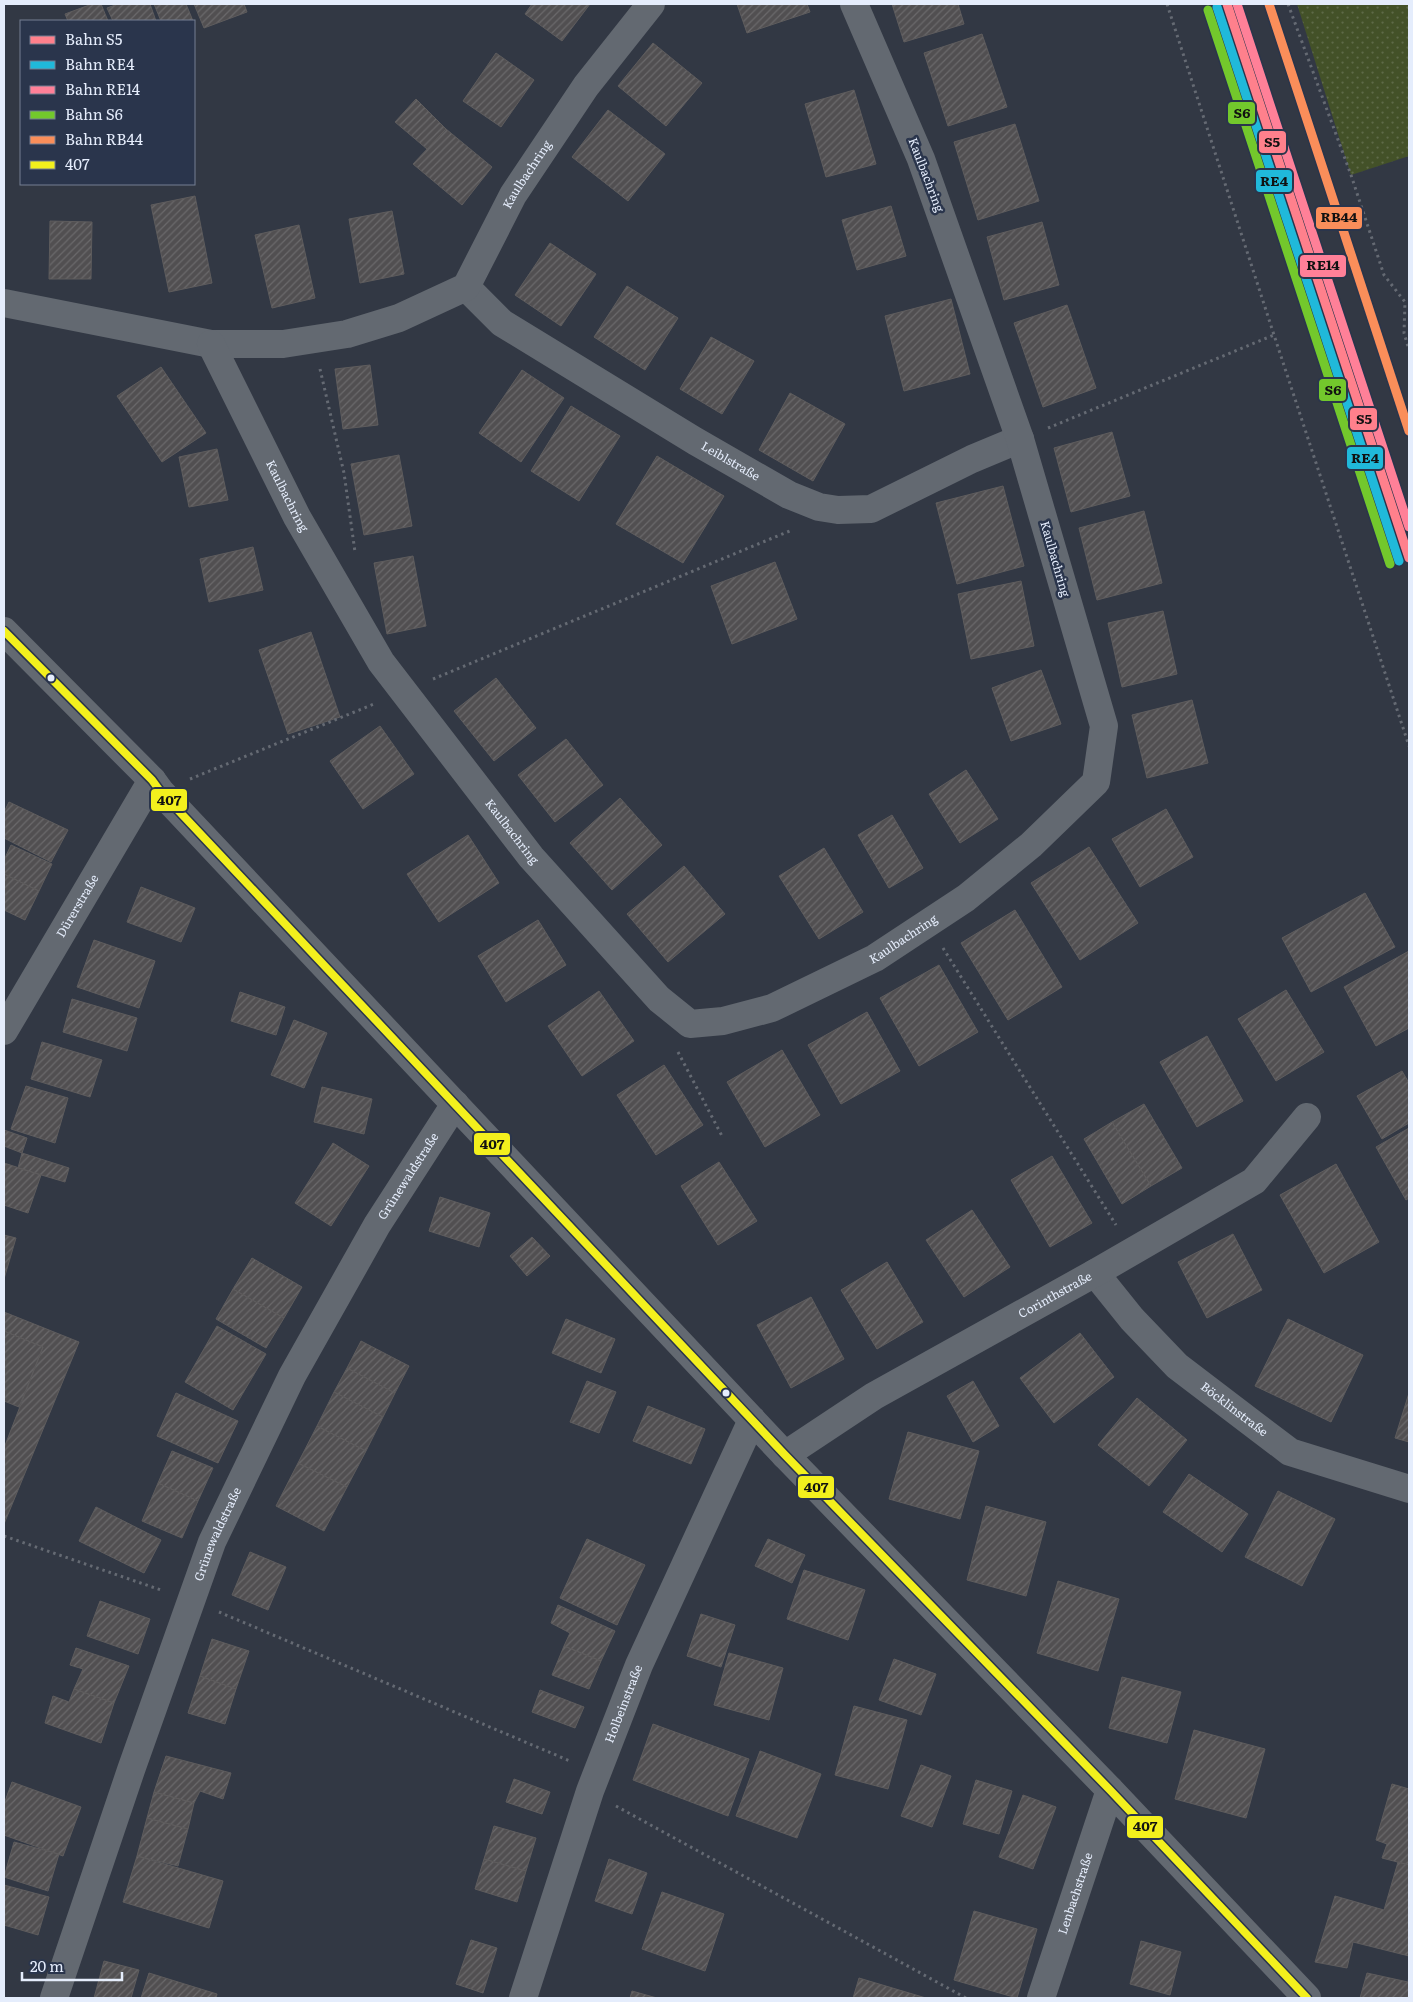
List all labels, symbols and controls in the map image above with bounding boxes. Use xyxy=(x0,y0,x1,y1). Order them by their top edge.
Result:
legend xyxy=(20,20,195,185)
text: Bahn S5 xyxy=(65,27,123,50)
text: Bahn RE4 xyxy=(65,52,134,75)
text: Bahn RE14 xyxy=(65,77,140,100)
line badge: S6 xyxy=(1227,101,1256,125)
text: Bahn S6 xyxy=(65,102,123,125)
text: S6 xyxy=(1234,102,1250,122)
text: Bahn RB44 xyxy=(65,127,143,150)
line badge: S5 xyxy=(1258,130,1287,154)
text: S5 xyxy=(1264,131,1280,151)
street label: Kaulbachring xyxy=(904,135,949,215)
street label: Kaulbachring xyxy=(497,136,555,212)
text: 407 xyxy=(65,152,90,175)
line badge: RE4 xyxy=(1255,169,1293,193)
text: RE4 xyxy=(1260,170,1289,190)
line badge: RB44 xyxy=(1315,206,1363,230)
text: RB44 xyxy=(1321,206,1358,226)
line badge: RE14 xyxy=(1299,254,1347,278)
text: RE14 xyxy=(1306,254,1340,274)
line badge: S6 xyxy=(1318,378,1347,402)
text: S6 xyxy=(1325,379,1341,399)
line badge: S5 xyxy=(1349,407,1378,431)
text: S5 xyxy=(1356,408,1372,428)
street label: Leiblstraße xyxy=(698,436,764,485)
line badge: RE4 xyxy=(1346,446,1384,470)
text: RE4 xyxy=(1351,447,1380,467)
street label: Kaulbachring xyxy=(262,457,314,535)
street label: Kaulbachring xyxy=(1037,519,1075,599)
unlabelled marker xyxy=(46,673,56,683)
line badge: 407 xyxy=(150,788,188,812)
text: 407 xyxy=(157,789,182,809)
street label: Kaulbachring xyxy=(481,795,544,868)
street label: Dürerstraße xyxy=(51,871,102,941)
street label: Kaulbachring xyxy=(866,909,941,968)
street label: Grünewaldstraße xyxy=(373,1129,442,1223)
line badge: 407 xyxy=(473,1132,511,1156)
text: 407 xyxy=(480,1133,505,1153)
street label: Corinthstraße xyxy=(1015,1267,1095,1322)
street label: Böcklinstraße xyxy=(1197,1377,1272,1440)
unlabelled marker xyxy=(721,1388,731,1398)
line badge: 407 xyxy=(797,1475,835,1499)
text: 407 xyxy=(804,1476,829,1496)
street label: Grünewaldstraße xyxy=(189,1484,245,1583)
street label: Holbeinstraße xyxy=(600,1662,646,1745)
line badge: 407 xyxy=(1126,1815,1164,1839)
text: 407 xyxy=(1133,1815,1158,1835)
street label: Lenbachstraße xyxy=(1053,1850,1097,1937)
scale bar xyxy=(22,1950,122,1982)
text: 20 m xyxy=(30,1954,64,1977)

